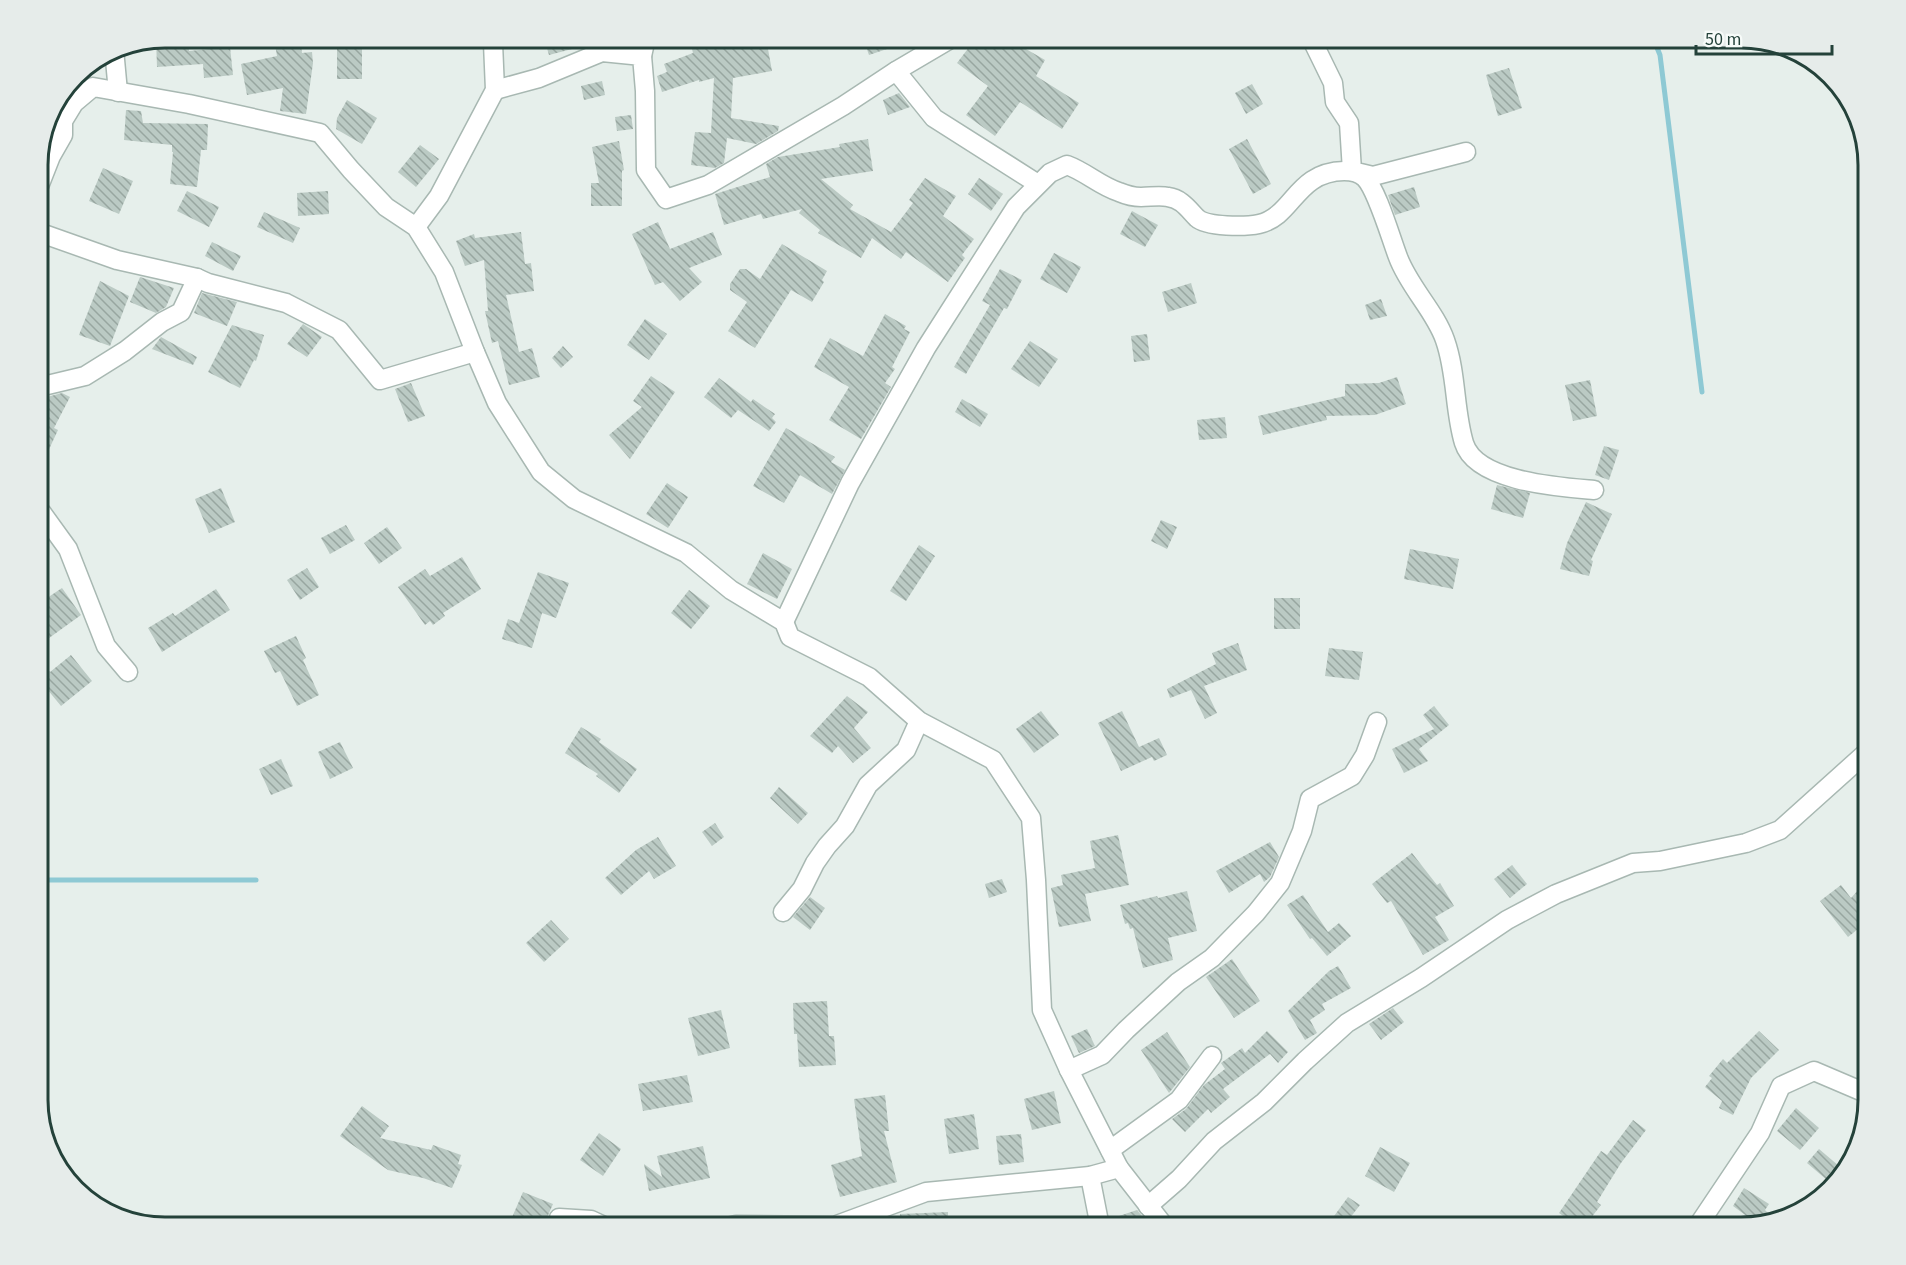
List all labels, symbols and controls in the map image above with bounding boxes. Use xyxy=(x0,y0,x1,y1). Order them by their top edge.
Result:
scale bar xyxy=(1696,18,1832,56)
text: 50 m xyxy=(1705,27,1741,52)

